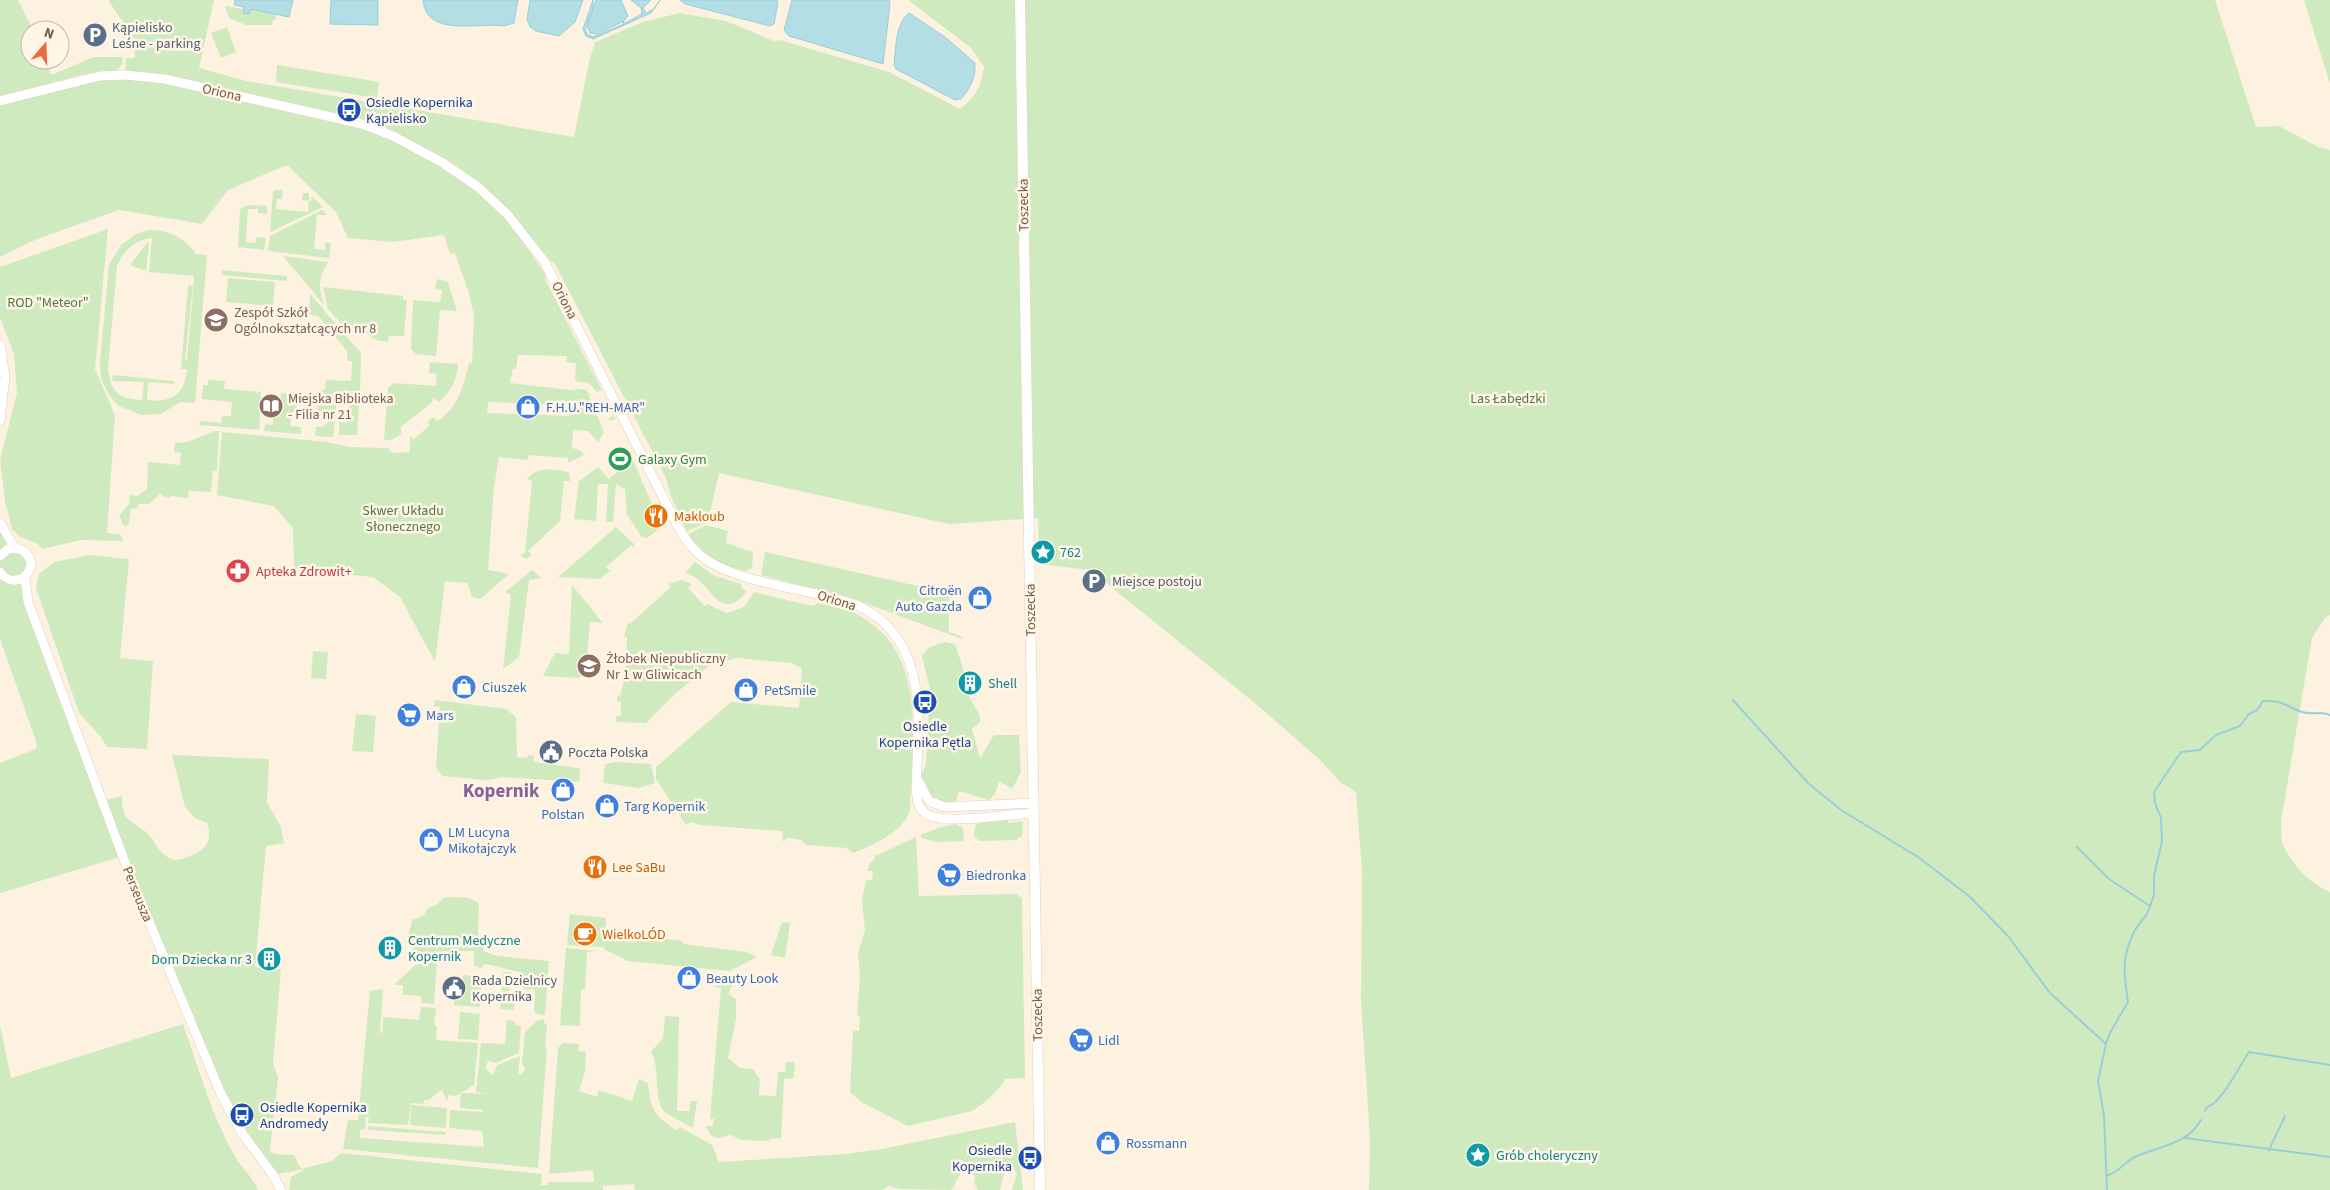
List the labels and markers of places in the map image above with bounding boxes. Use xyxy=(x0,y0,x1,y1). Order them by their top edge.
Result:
place label: Kąpielisko Leśne - parking xyxy=(112,18,201,54)
parking icon: Kąpielisko Leśne - parking xyxy=(82,22,108,48)
place label: Osiedle Kopernika Kąpielisko xyxy=(366,93,473,129)
bus stop icon: Osiedle Kopernika Kąpielisko xyxy=(336,97,362,123)
place label: Zespół Szkół Ogólnokształcących nr 8 xyxy=(234,303,376,339)
school or university icon: Zespół Szkół Ogólnokształcących nr 8 xyxy=(203,307,229,333)
place label: Miejska Biblioteka - Filia nr 21 xyxy=(288,389,394,425)
library icon: Miejska Biblioteka - Filia nr 21 xyxy=(258,393,284,419)
shop icon: F.H.U."REH-MAR" xyxy=(515,394,541,420)
place label: F.H.U."REH-MAR" xyxy=(546,398,645,418)
sports icon: Galaxy Gym xyxy=(607,446,633,472)
place label: Galaxy Gym xyxy=(638,450,707,470)
restaurant icon: Makloub xyxy=(643,503,669,529)
place label: Makloub xyxy=(674,507,725,527)
place icon: 762 xyxy=(1030,539,1056,565)
place label: 762 xyxy=(1060,543,1081,563)
pharmacy icon: Apteka Zdrowit+ xyxy=(225,558,251,584)
place label: Apteka Zdrowit+ xyxy=(256,562,352,582)
parking icon: Miejsce postoju xyxy=(1081,568,1107,594)
place label: Miejsce postoju xyxy=(1112,572,1202,592)
place label: Citroën Auto Gazda xyxy=(896,581,962,617)
shop icon: Citroën Auto Gazda xyxy=(967,585,993,611)
place label: Żłobek Niepubliczny Nr 1 w Gliwicach xyxy=(606,649,726,685)
school or university icon: Żłobek Niepubliczny Nr 1 w Gliwicach xyxy=(576,653,602,679)
building icon: Shell xyxy=(957,670,983,696)
shop icon: Ciuszek xyxy=(451,674,477,700)
place label: Shell xyxy=(988,674,1018,694)
shop icon: PetSmile xyxy=(733,677,759,703)
place label: Ciuszek xyxy=(482,678,527,698)
place label: PetSmile xyxy=(764,681,816,701)
bus stop icon: Osiedle Kopernika Pętla xyxy=(912,689,938,715)
supermarket icon: Mars xyxy=(396,702,422,728)
place label: Mars xyxy=(426,706,454,726)
place label: Osiedle Kopernika Pętla xyxy=(879,717,971,753)
public building icon: Poczta Polska xyxy=(538,739,564,765)
place label: Poczta Polska xyxy=(568,743,648,763)
shop icon: Polstan xyxy=(550,777,576,803)
shop icon: Targ Kopernik xyxy=(594,793,620,819)
place label: Targ Kopernik xyxy=(624,797,705,817)
place label: Polstan xyxy=(541,805,585,825)
place label: LM Lucyna Mikołajczyk xyxy=(448,823,516,859)
shop icon: LM Lucyna Mikołajczyk xyxy=(418,827,444,853)
restaurant icon: Lee SaBu xyxy=(582,854,608,880)
place label: Lee SaBu xyxy=(612,858,666,878)
supermarket icon: Biedronka xyxy=(936,862,962,888)
place label: Biedronka xyxy=(966,866,1026,886)
cafe icon: WielkoLÓD xyxy=(572,921,598,947)
place label: WielkoLÓD xyxy=(602,925,666,945)
place label: Centrum Medyczne Kopernik xyxy=(408,931,521,967)
building icon: Centrum Medyczne Kopernik xyxy=(377,935,403,961)
building icon: Dom Dziecka nr 3 xyxy=(256,946,282,972)
place label: Dom Dziecka nr 3 xyxy=(151,950,252,970)
shop icon: Beauty Look xyxy=(676,965,702,991)
place label: Beauty Look xyxy=(706,969,779,989)
place label: Rada Dzielnicy Kopernika xyxy=(472,971,558,1007)
public building icon: Rada Dzielnicy Kopernika xyxy=(441,975,467,1001)
supermarket icon: Lidl xyxy=(1068,1027,1094,1053)
place label: Lidl xyxy=(1098,1031,1120,1051)
place label: Osiedle Kopernika Andromedy xyxy=(260,1098,367,1134)
bus stop icon: Osiedle Kopernika Andromedy xyxy=(229,1102,255,1128)
shop icon: Rossmann xyxy=(1095,1130,1121,1156)
place label: Rossmann xyxy=(1126,1134,1187,1154)
place label: Osiedle Kopernika xyxy=(952,1141,1012,1177)
place icon: Grób choleryczny xyxy=(1465,1142,1491,1168)
bus stop icon: Osiedle Kopernika xyxy=(1017,1145,1043,1171)
place label: Grób choleryczny xyxy=(1496,1146,1598,1166)

